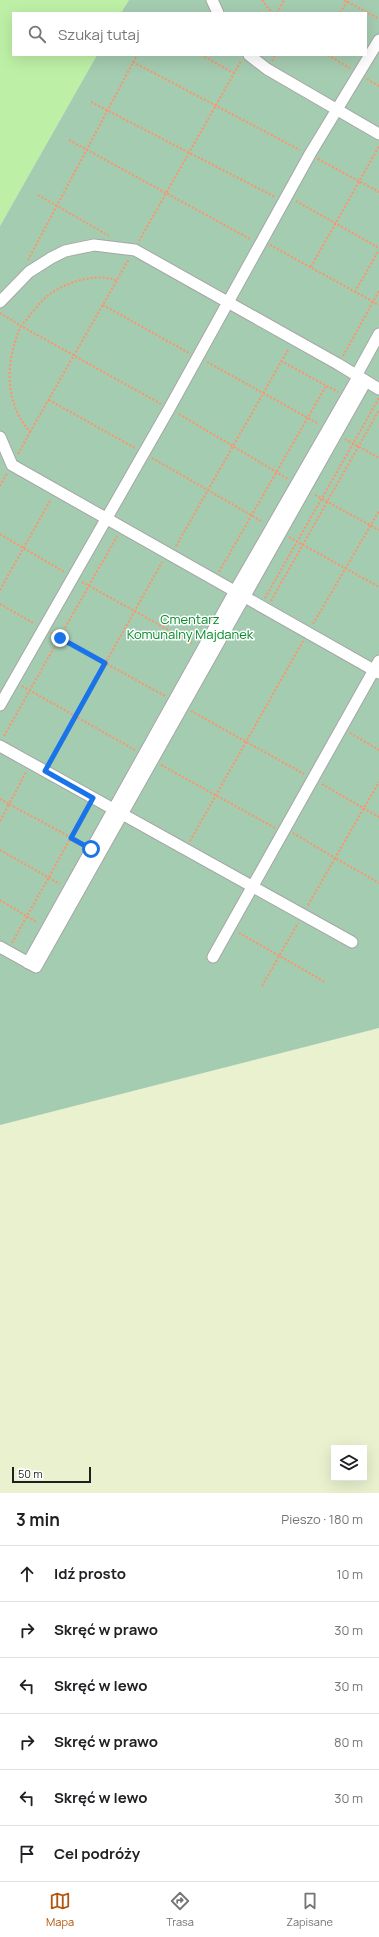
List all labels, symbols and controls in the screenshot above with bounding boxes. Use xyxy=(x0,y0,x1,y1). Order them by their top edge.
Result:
search box xyxy=(12,12,367,56)
icon: search xyxy=(26,23,48,45)
text: Szukaj tutaj xyxy=(58,24,140,45)
park label: Cmentarz Komunalny Majdanek xyxy=(127,610,254,643)
route end xyxy=(51,629,69,647)
route start xyxy=(82,840,100,858)
map controls xyxy=(331,1445,367,1481)
button: layers xyxy=(331,1445,367,1481)
scale bar xyxy=(12,1465,91,1484)
text: 50 m xyxy=(18,1466,43,1481)
text: 3 min xyxy=(16,1508,60,1531)
text: Pieszo · 180 m xyxy=(281,1510,363,1528)
icon: ahead xyxy=(16,1563,38,1585)
text: Idź prosto xyxy=(54,1563,126,1584)
text: 10 m xyxy=(336,1565,363,1583)
icon: right xyxy=(16,1619,38,1641)
text: Skręć w prawo xyxy=(54,1619,158,1640)
text: 30 m xyxy=(334,1621,363,1639)
icon: left xyxy=(16,1675,38,1697)
text: Skręć w lewo xyxy=(54,1675,148,1696)
text: 30 m xyxy=(334,1677,363,1695)
icon: right xyxy=(16,1731,38,1753)
text: Skręć w prawo xyxy=(54,1731,158,1752)
text: 80 m xyxy=(334,1733,363,1751)
icon: left xyxy=(16,1787,38,1809)
text: Skręć w lewo xyxy=(54,1787,148,1808)
text: 30 m xyxy=(334,1789,363,1807)
icon: arrive xyxy=(16,1843,38,1865)
text: Cel podróży xyxy=(54,1843,140,1864)
tab: Mapa xyxy=(46,1890,74,1929)
tab: Trasa xyxy=(166,1890,194,1929)
tab: Zapisane xyxy=(286,1890,333,1929)

